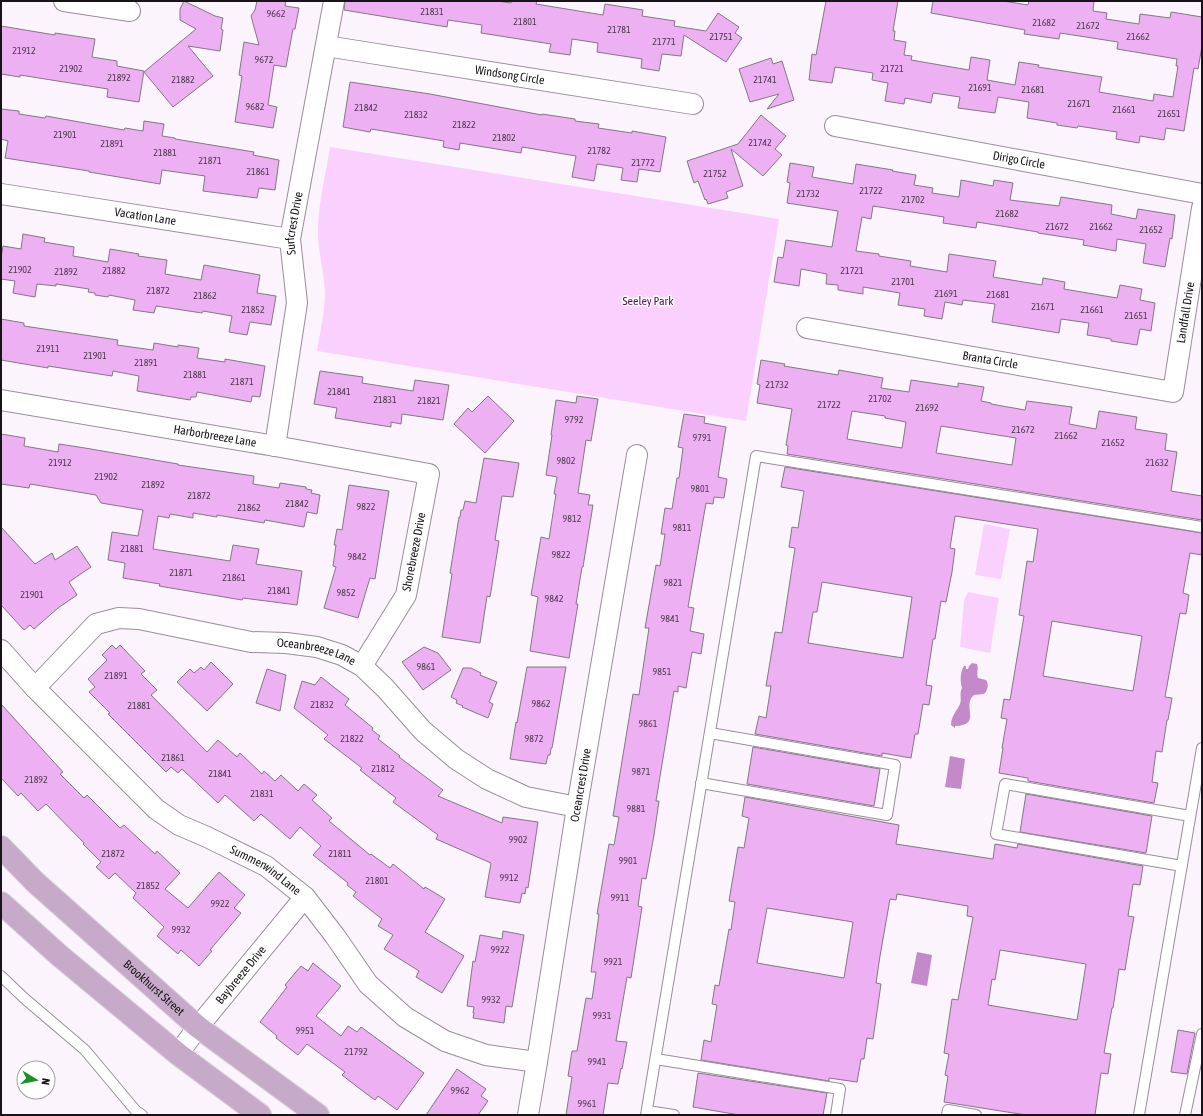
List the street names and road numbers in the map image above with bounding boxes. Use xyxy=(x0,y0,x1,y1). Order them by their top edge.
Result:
street label: Windsong Circle xyxy=(474,63,545,87)
street label: Dirigo Circle xyxy=(992,148,1046,172)
street label: Surfcrest Drive xyxy=(283,191,306,256)
street label: Vacation Lane xyxy=(114,205,177,228)
street label: Landfall Drive xyxy=(1174,281,1197,344)
street label: Branta Circle xyxy=(962,348,1019,372)
street label: Harborbreeze Lane xyxy=(172,422,258,450)
street label: Shorebreeze Drive xyxy=(399,511,429,593)
street label: Oceanbreeze Lane xyxy=(277,636,358,668)
street label: Oceancrest Drive xyxy=(568,747,594,823)
street label: Summerwind Lane xyxy=(228,842,304,898)
street label: Baybreeze Drive xyxy=(213,943,269,1007)
street label: Brookhurst Street xyxy=(121,957,188,1019)

